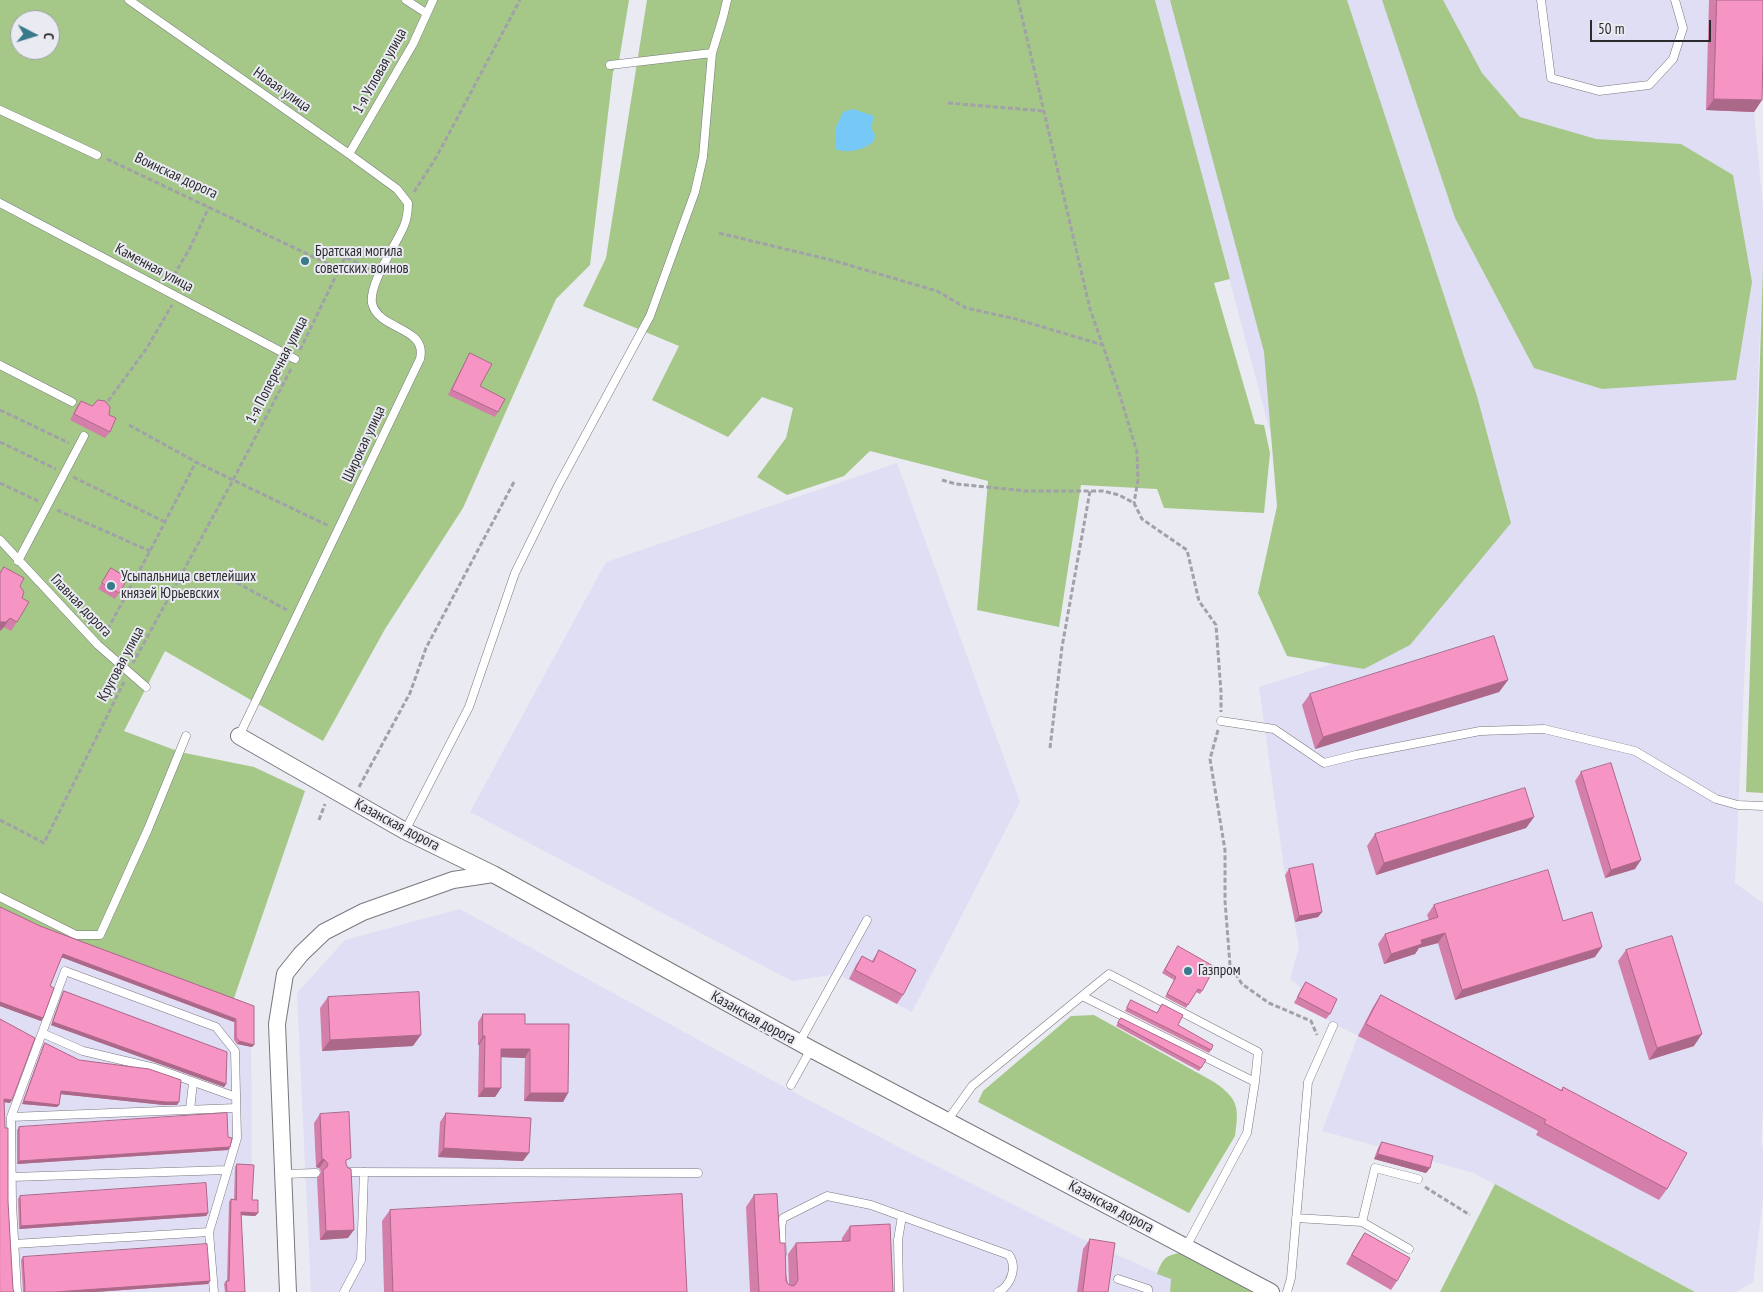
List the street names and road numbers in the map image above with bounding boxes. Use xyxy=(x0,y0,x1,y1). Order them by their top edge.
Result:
street label: 1-я Угловая улица xyxy=(349,25,411,117)
street label: Новая улица xyxy=(250,64,314,116)
street label: Воинская дорога xyxy=(132,149,220,203)
street label: Каменная улица xyxy=(112,240,196,296)
street label: 1-я Поперечная улица xyxy=(242,313,312,427)
street label: Широкая улица xyxy=(339,403,389,485)
street label: Главная дорога xyxy=(47,571,115,641)
street label: Круговая улица xyxy=(94,624,148,704)
street label: Казанская дорога xyxy=(351,795,443,855)
street label: Казанская дорога xyxy=(708,987,798,1049)
street label: Казанская дорога xyxy=(1065,1177,1157,1237)

